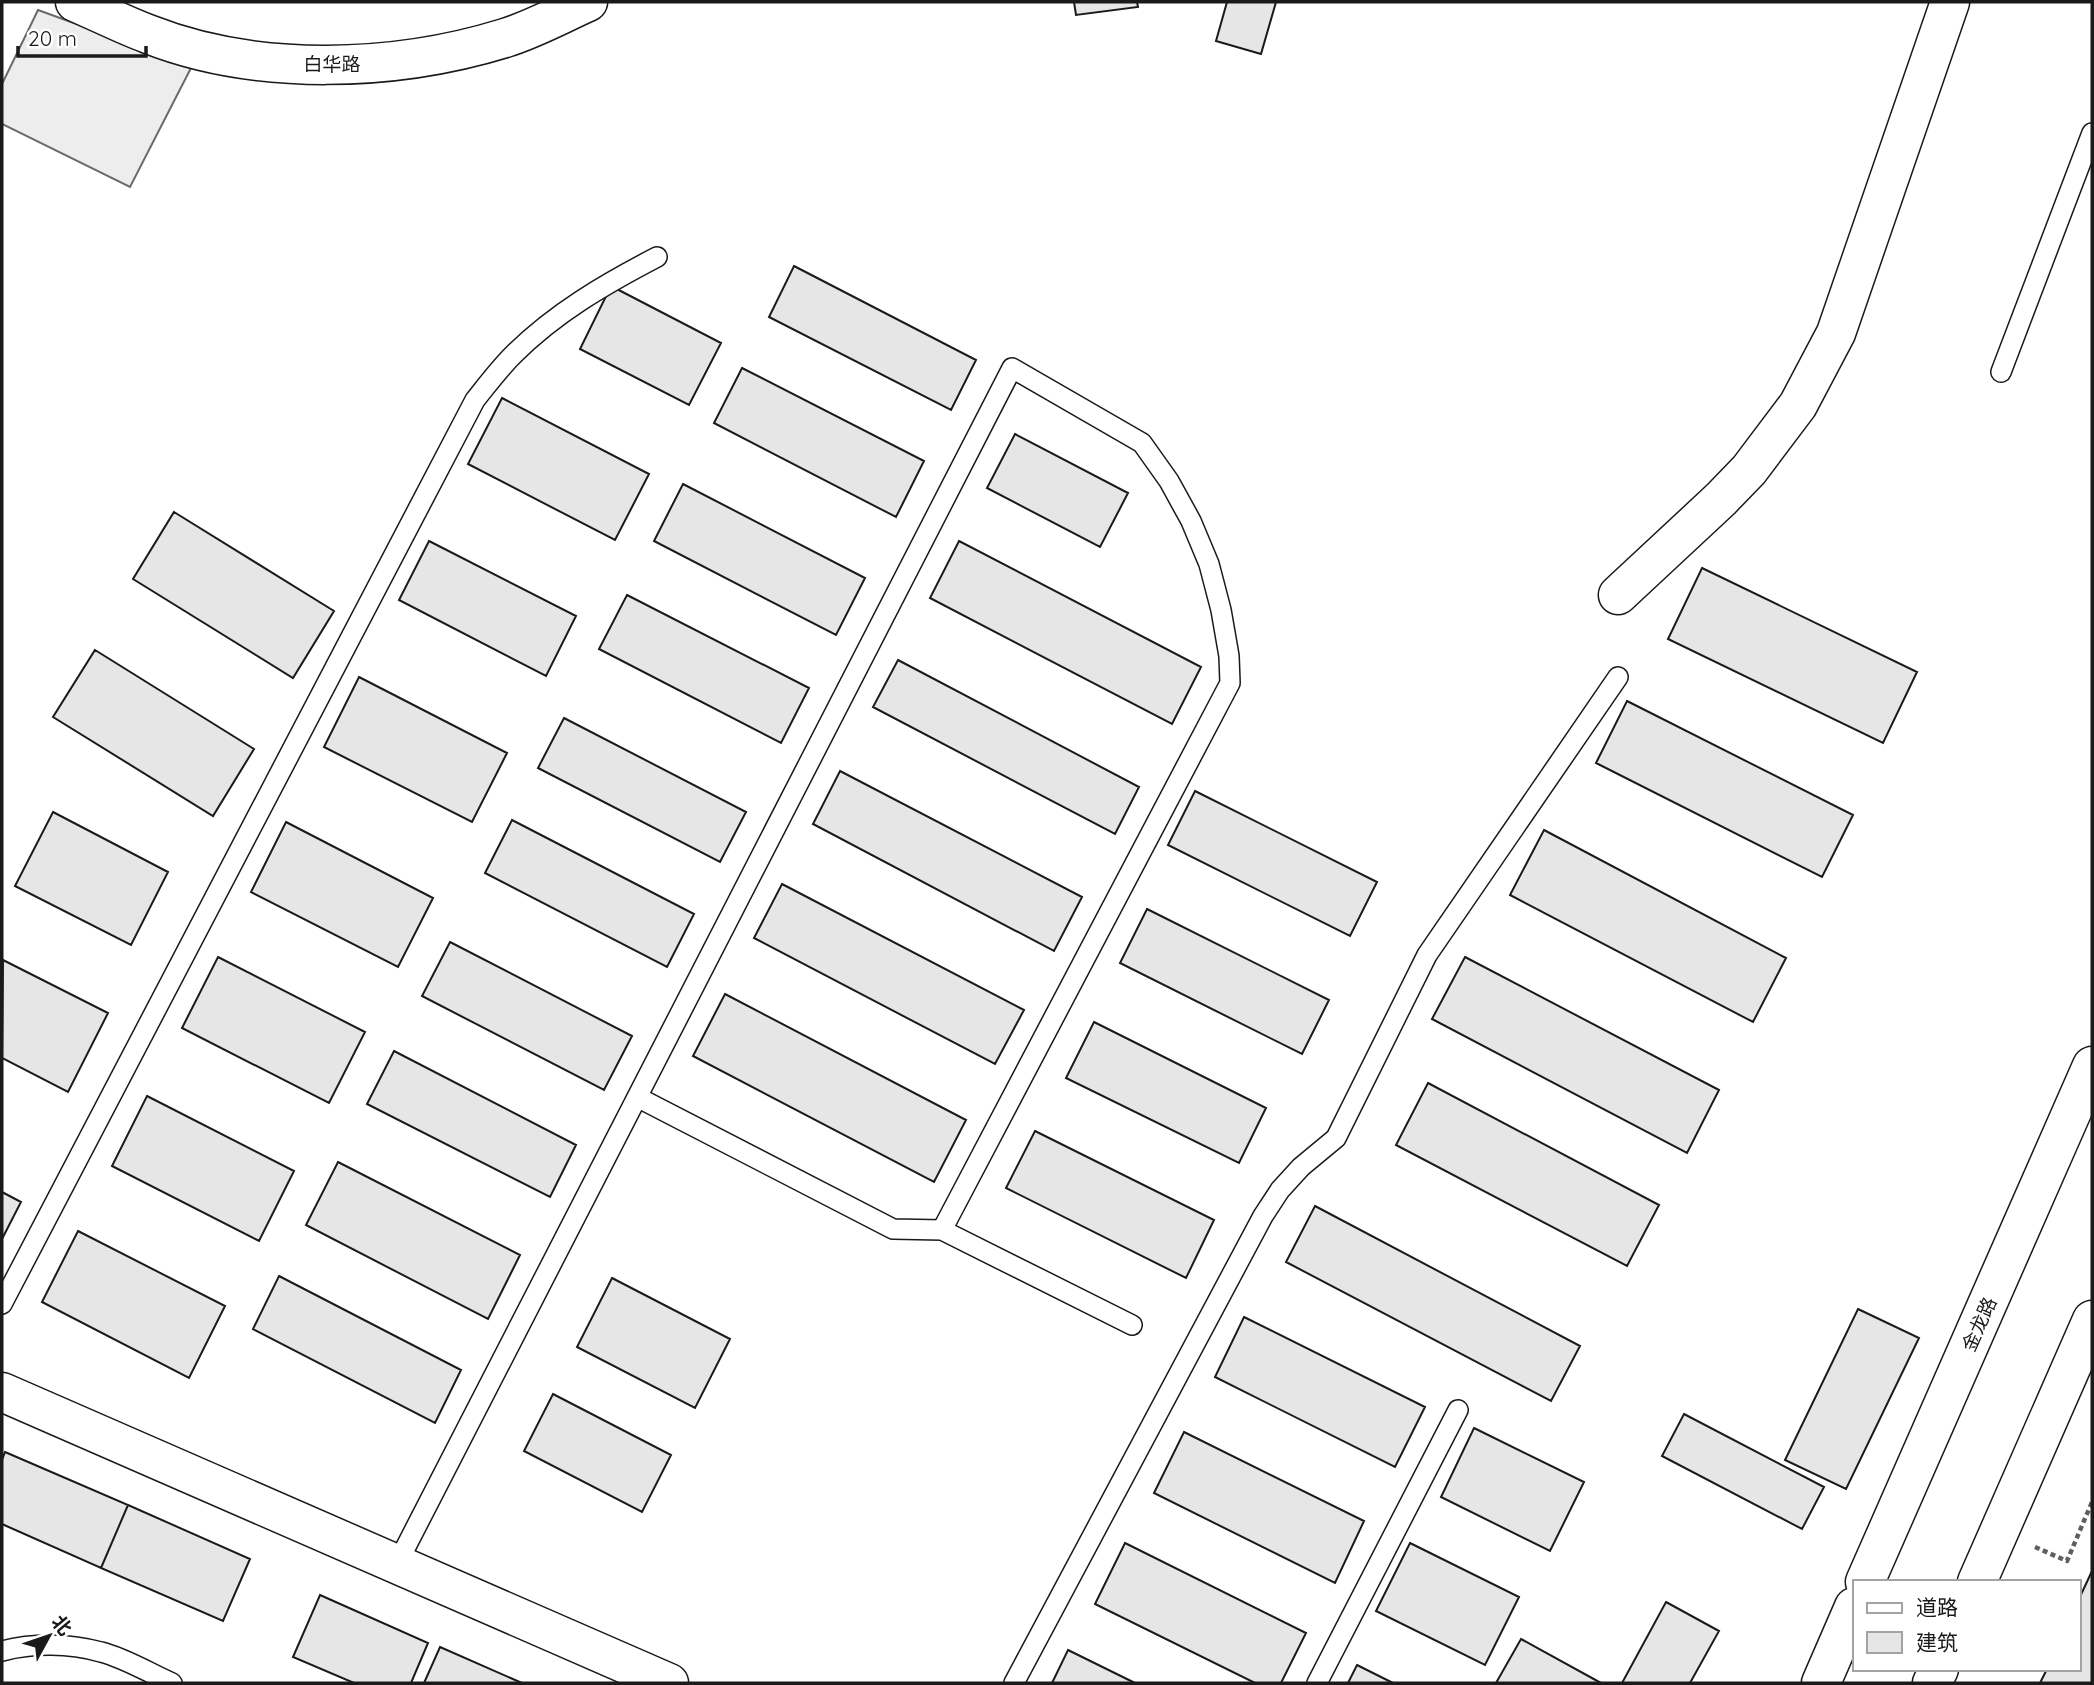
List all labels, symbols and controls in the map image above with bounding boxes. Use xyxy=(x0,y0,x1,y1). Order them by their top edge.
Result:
scale bar xyxy=(18,14,145,58)
text: 20 m xyxy=(28,25,77,51)
street label: 白华路 xyxy=(303,52,361,76)
street label: 金龙路 xyxy=(1956,1293,2002,1355)
legend xyxy=(1853,1580,2080,1671)
text: 道路 xyxy=(1916,1594,1958,1620)
north arrow xyxy=(14,1601,84,1671)
text: 北 xyxy=(47,1610,77,1640)
text: 建筑 xyxy=(1916,1629,1958,1655)

